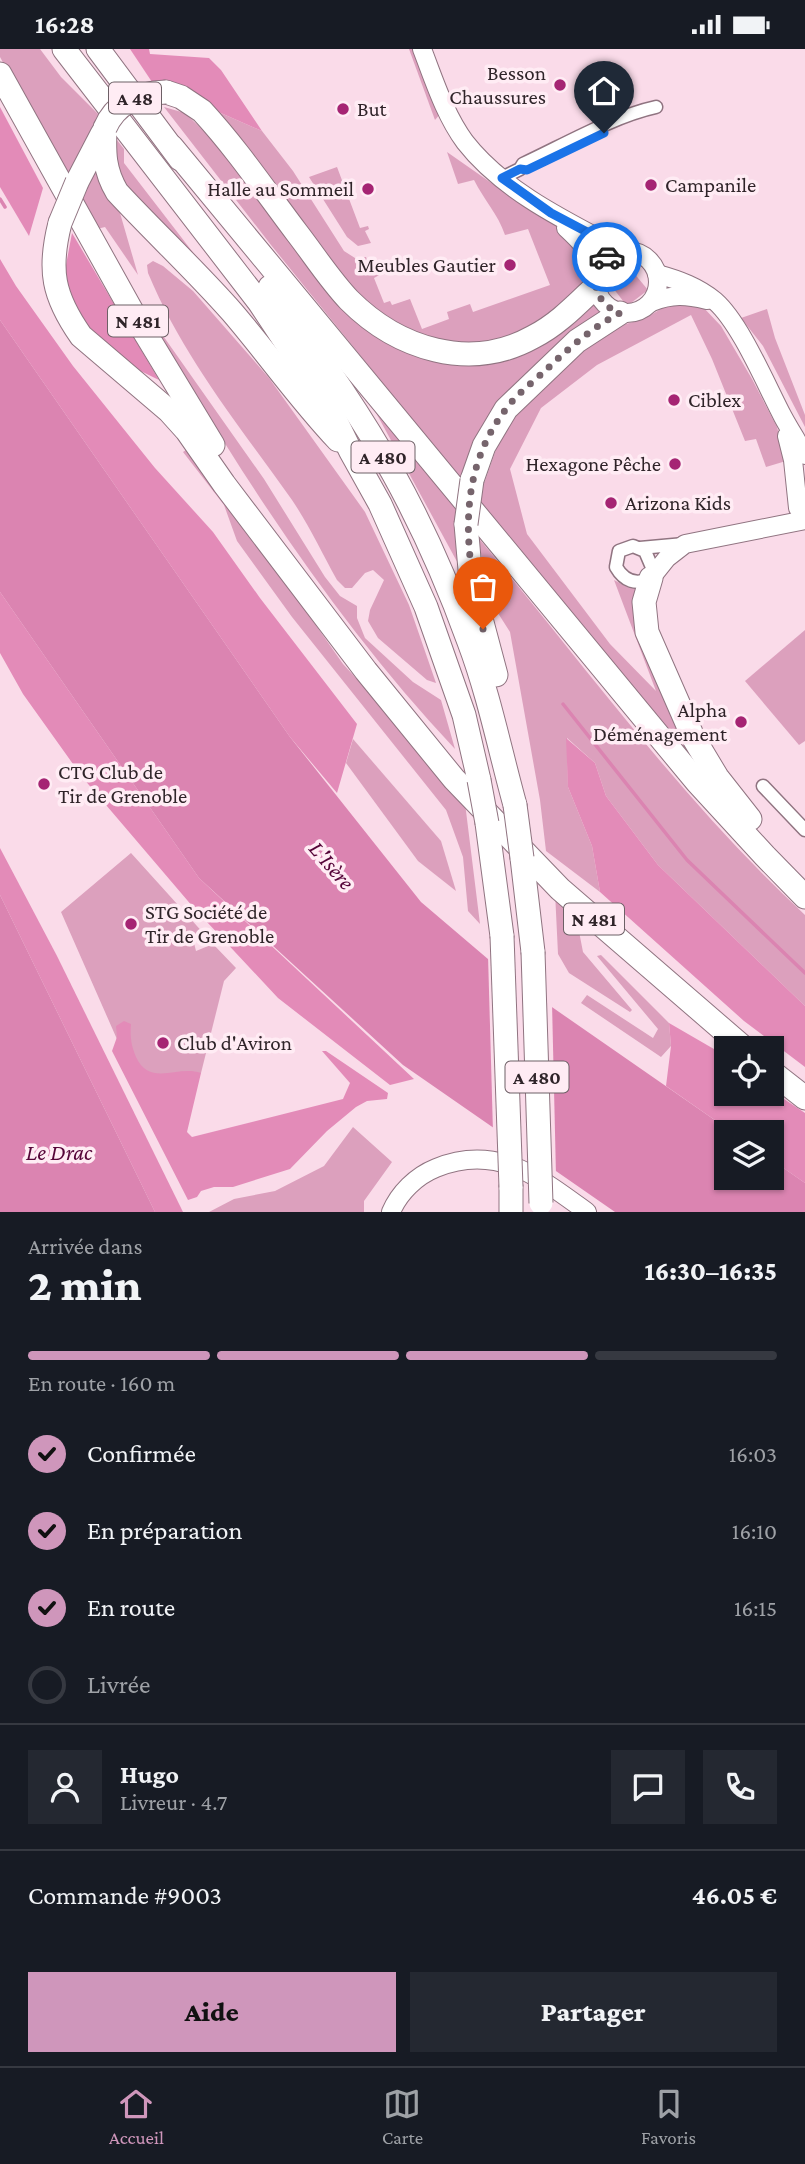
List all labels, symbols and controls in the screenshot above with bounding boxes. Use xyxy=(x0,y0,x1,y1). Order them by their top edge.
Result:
text: 16:28 xyxy=(35,10,95,39)
place label: Besson Chaussures xyxy=(449,61,546,109)
pin xyxy=(574,61,634,133)
icon: home xyxy=(585,72,623,110)
marker: Besson Chaussures xyxy=(552,77,568,93)
road number: A 48 xyxy=(109,83,161,113)
place label: But xyxy=(357,97,388,121)
marker: But xyxy=(335,101,351,117)
place label: Campanile xyxy=(665,173,756,197)
place label: Halle au Sommeil xyxy=(207,177,354,201)
marker: Campanile xyxy=(643,177,659,193)
marker: Halle au Sommeil xyxy=(360,181,376,197)
courier xyxy=(572,222,642,292)
icon: car xyxy=(588,238,626,276)
place label: Meubles Gautier xyxy=(357,253,497,277)
marker: Meubles Gautier xyxy=(502,257,518,273)
road number: N 481 xyxy=(108,305,168,337)
place label: Ciblex xyxy=(688,388,741,412)
marker: Ciblex xyxy=(666,392,682,408)
road number: A 480 xyxy=(352,441,414,473)
place label: Hexagone Pêche xyxy=(525,452,661,476)
marker: Hexagone Pêche xyxy=(667,456,683,472)
place label: Arizona Kids xyxy=(625,491,731,515)
marker: Arizona Kids xyxy=(603,495,619,511)
pin xyxy=(453,557,513,629)
icon: bag xyxy=(464,568,502,606)
place label: Alpha Déménagement xyxy=(593,698,728,746)
marker: Alpha Déménagement xyxy=(733,714,749,730)
place label: CTG Club de Tir de Grenoble xyxy=(58,760,187,808)
marker: CTG Club de Tir de Grenoble xyxy=(36,776,52,792)
water label: L'Isère xyxy=(304,835,360,895)
place label: STG Société de Tir de Grenoble xyxy=(145,900,274,948)
road number: N 481 xyxy=(564,904,624,935)
marker: STG Société de Tir de Grenoble xyxy=(123,916,139,932)
place label: Club d'Aviron xyxy=(177,1031,292,1055)
marker: Club d'Aviron xyxy=(155,1035,171,1051)
map controls xyxy=(714,1036,784,1190)
button: locate xyxy=(714,1036,784,1106)
road number: A 480 xyxy=(505,1061,568,1093)
button: layers xyxy=(714,1120,784,1190)
water label: Le Drac xyxy=(26,1139,93,1165)
text: Arrivée dans xyxy=(28,1233,143,1259)
text: 16:30–16:35 xyxy=(645,1257,777,1286)
text: 2 min xyxy=(28,1259,142,1310)
text: En route · 160 m xyxy=(28,1370,175,1396)
icon: check xyxy=(28,1435,66,1473)
text: Confirmée xyxy=(87,1439,196,1468)
text: 16:03 xyxy=(729,1441,777,1467)
icon: check xyxy=(28,1512,66,1550)
text: En préparation xyxy=(87,1516,242,1545)
text: 16:10 xyxy=(732,1518,777,1544)
icon: check xyxy=(28,1589,66,1627)
text: En route xyxy=(87,1593,175,1622)
text: 16:15 xyxy=(734,1595,777,1621)
text: Livrée xyxy=(87,1670,150,1699)
button: person xyxy=(28,1750,102,1824)
button: chat xyxy=(611,1750,685,1824)
button: phone xyxy=(703,1750,777,1824)
text: Hugo xyxy=(120,1760,179,1789)
text: Livreur · 4.7 xyxy=(120,1789,227,1815)
text: Commande #9003 xyxy=(28,1881,222,1910)
text: 46.05 € xyxy=(692,1881,777,1910)
button: Aide xyxy=(28,1972,396,2052)
button: Partager xyxy=(410,1972,777,2052)
tab: Accueil xyxy=(109,2085,164,2148)
tab: Carte xyxy=(382,2085,423,2148)
tab: Favoris xyxy=(641,2085,696,2148)

